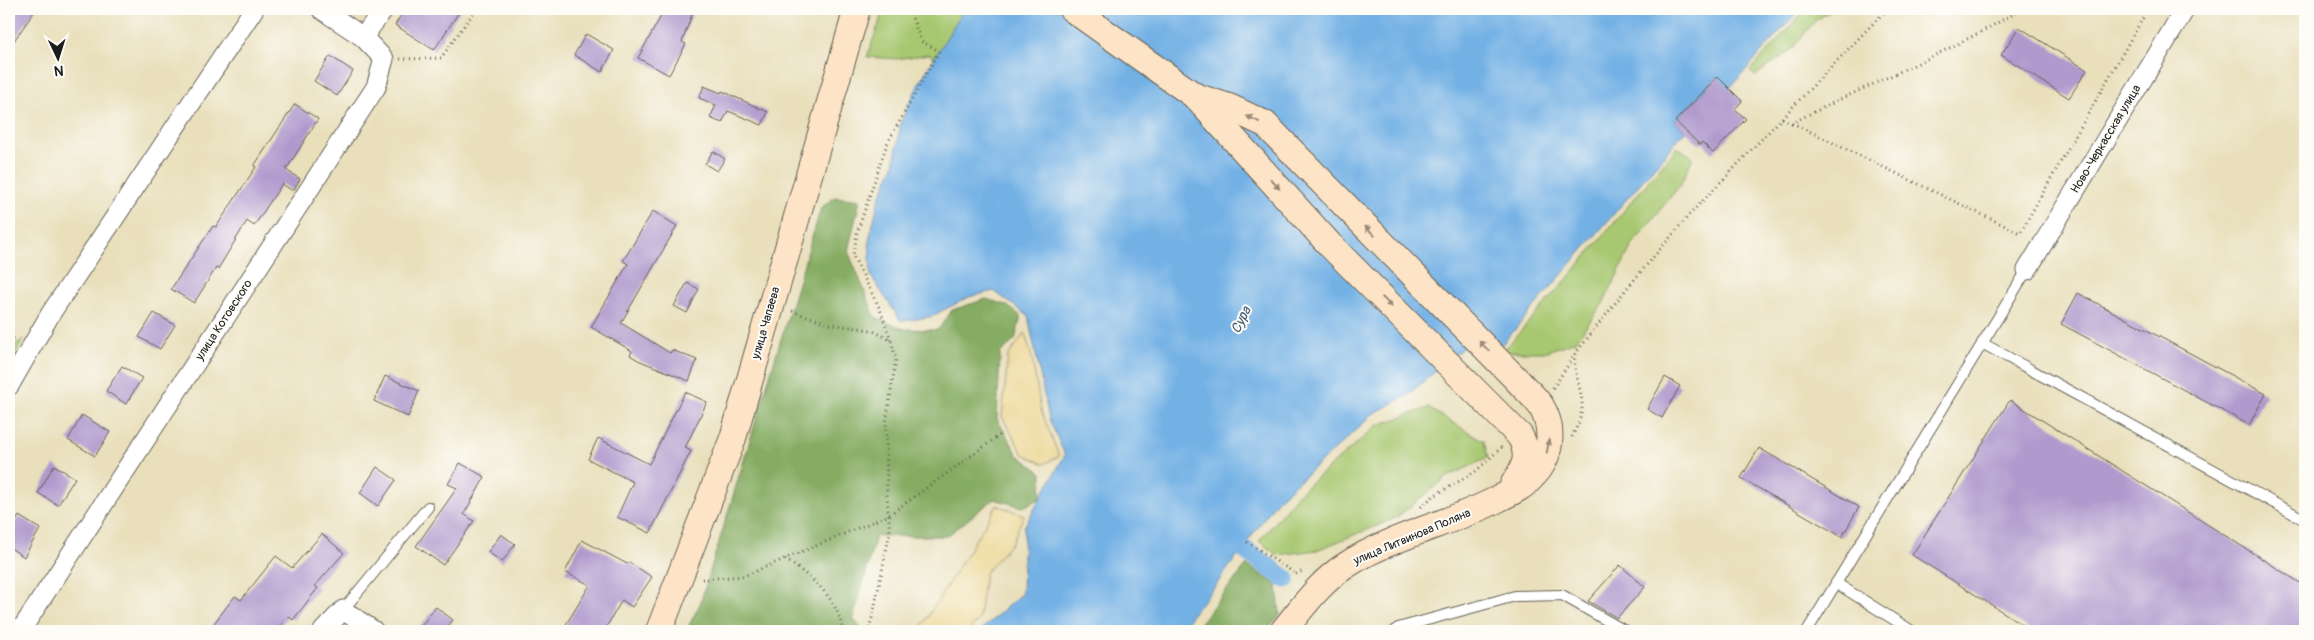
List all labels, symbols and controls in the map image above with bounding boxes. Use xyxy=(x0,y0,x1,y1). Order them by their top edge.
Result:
north arrow xyxy=(32,32,82,82)
text: N xyxy=(54,62,64,79)
street label: Ново-Черкасская улица xyxy=(2068,82,2145,196)
one-way arrow xyxy=(1246,114,1260,122)
one-way arrow xyxy=(1269,178,1281,190)
one-way arrow xyxy=(1364,225,1376,237)
street label: улица Котовского xyxy=(192,276,256,364)
street label: улица Чапаева xyxy=(748,285,784,362)
one-way arrow xyxy=(1381,296,1393,308)
water label: Сура xyxy=(1227,302,1256,336)
one-way arrow xyxy=(1478,341,1490,353)
one-way arrow xyxy=(1544,438,1552,454)
street label: улица Литвинова Поляна xyxy=(1350,505,1473,569)

